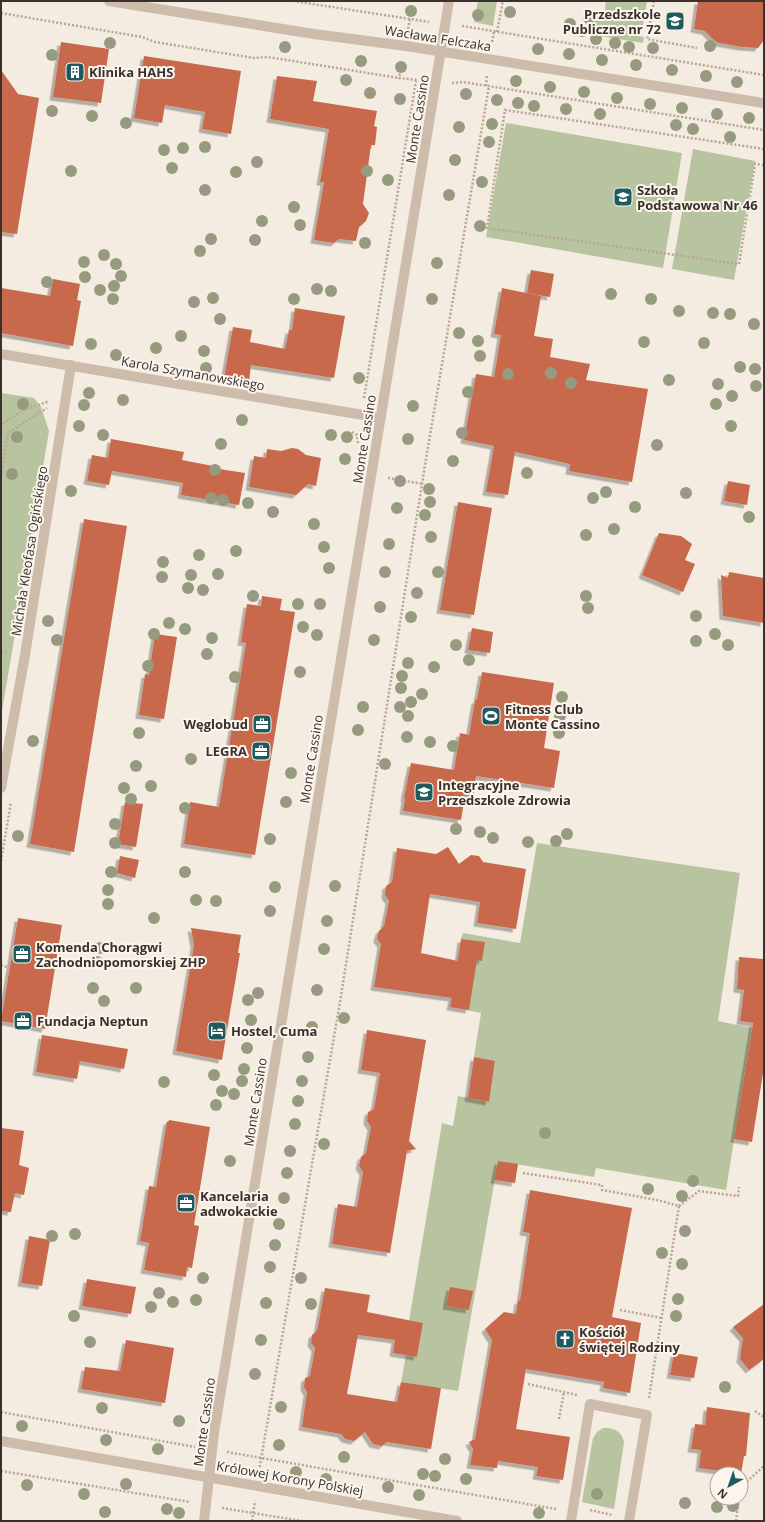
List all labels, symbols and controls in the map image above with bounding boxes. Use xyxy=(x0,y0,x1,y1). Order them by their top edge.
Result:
place label: Przedszkole Publiczne nr 72 xyxy=(563,5,662,38)
school or university icon: Przedszkole Publiczne nr 72 xyxy=(664,10,686,32)
street label: Wacława Felczaka xyxy=(383,21,493,55)
building icon: Klinika HAHS xyxy=(64,61,86,83)
place label: Klinika HAHS xyxy=(89,63,173,81)
street label: Monte Cassino xyxy=(401,73,433,165)
place label: Szkoła Podstawowa Nr 46 xyxy=(637,181,758,214)
school or university icon: Szkoła Podstawowa Nr 46 xyxy=(612,186,634,208)
street label: Karola Szymanowskiego xyxy=(120,351,266,395)
street label: Monte Cassino xyxy=(348,393,380,485)
street label: Michała Kleofasa Ogińskiego xyxy=(7,465,51,637)
place label: Fitness Club Monte Cassino xyxy=(505,700,600,733)
sports icon: Fitness Club Monte Cassino xyxy=(480,705,502,727)
office icon: Węglobud xyxy=(251,713,273,735)
street label: Monte Cassino xyxy=(295,713,327,805)
place label: Węglobud xyxy=(183,715,248,733)
office icon: LEGRA xyxy=(250,740,272,762)
place label: LEGRA xyxy=(205,742,247,760)
place label: Integracyjne Przedszkole Zdrowia xyxy=(438,776,571,809)
school or university icon: Integracyjne Przedszkole Zdrowia xyxy=(413,781,435,803)
place label: Komenda Chorągwi Zachodniopomorskiej ZHP xyxy=(36,938,206,971)
office icon: Komenda Chorągwi Zachodniopomorskiej ZHP xyxy=(11,943,33,965)
office icon: Fundacja Neptun xyxy=(12,1010,34,1032)
place label: Fundacja Neptun xyxy=(37,1012,148,1030)
hotel icon: Hostel, Cuma xyxy=(206,1020,228,1042)
place label: Hostel, Cuma xyxy=(231,1022,317,1040)
street label: Monte Cassino xyxy=(239,1056,271,1148)
place label: Kancelaria adwokackie xyxy=(200,1187,278,1220)
office icon: Kancelaria adwokackie xyxy=(175,1192,197,1214)
place label: Kościół świętej Rodziny xyxy=(579,1323,681,1356)
church icon: Kościół świętej Rodziny xyxy=(554,1328,576,1350)
street label: Monte Cassino xyxy=(189,1376,219,1468)
street label: Królowej Korony Polskiej xyxy=(215,1456,365,1500)
north arrow xyxy=(709,1466,749,1506)
text: N xyxy=(714,1485,731,1503)

